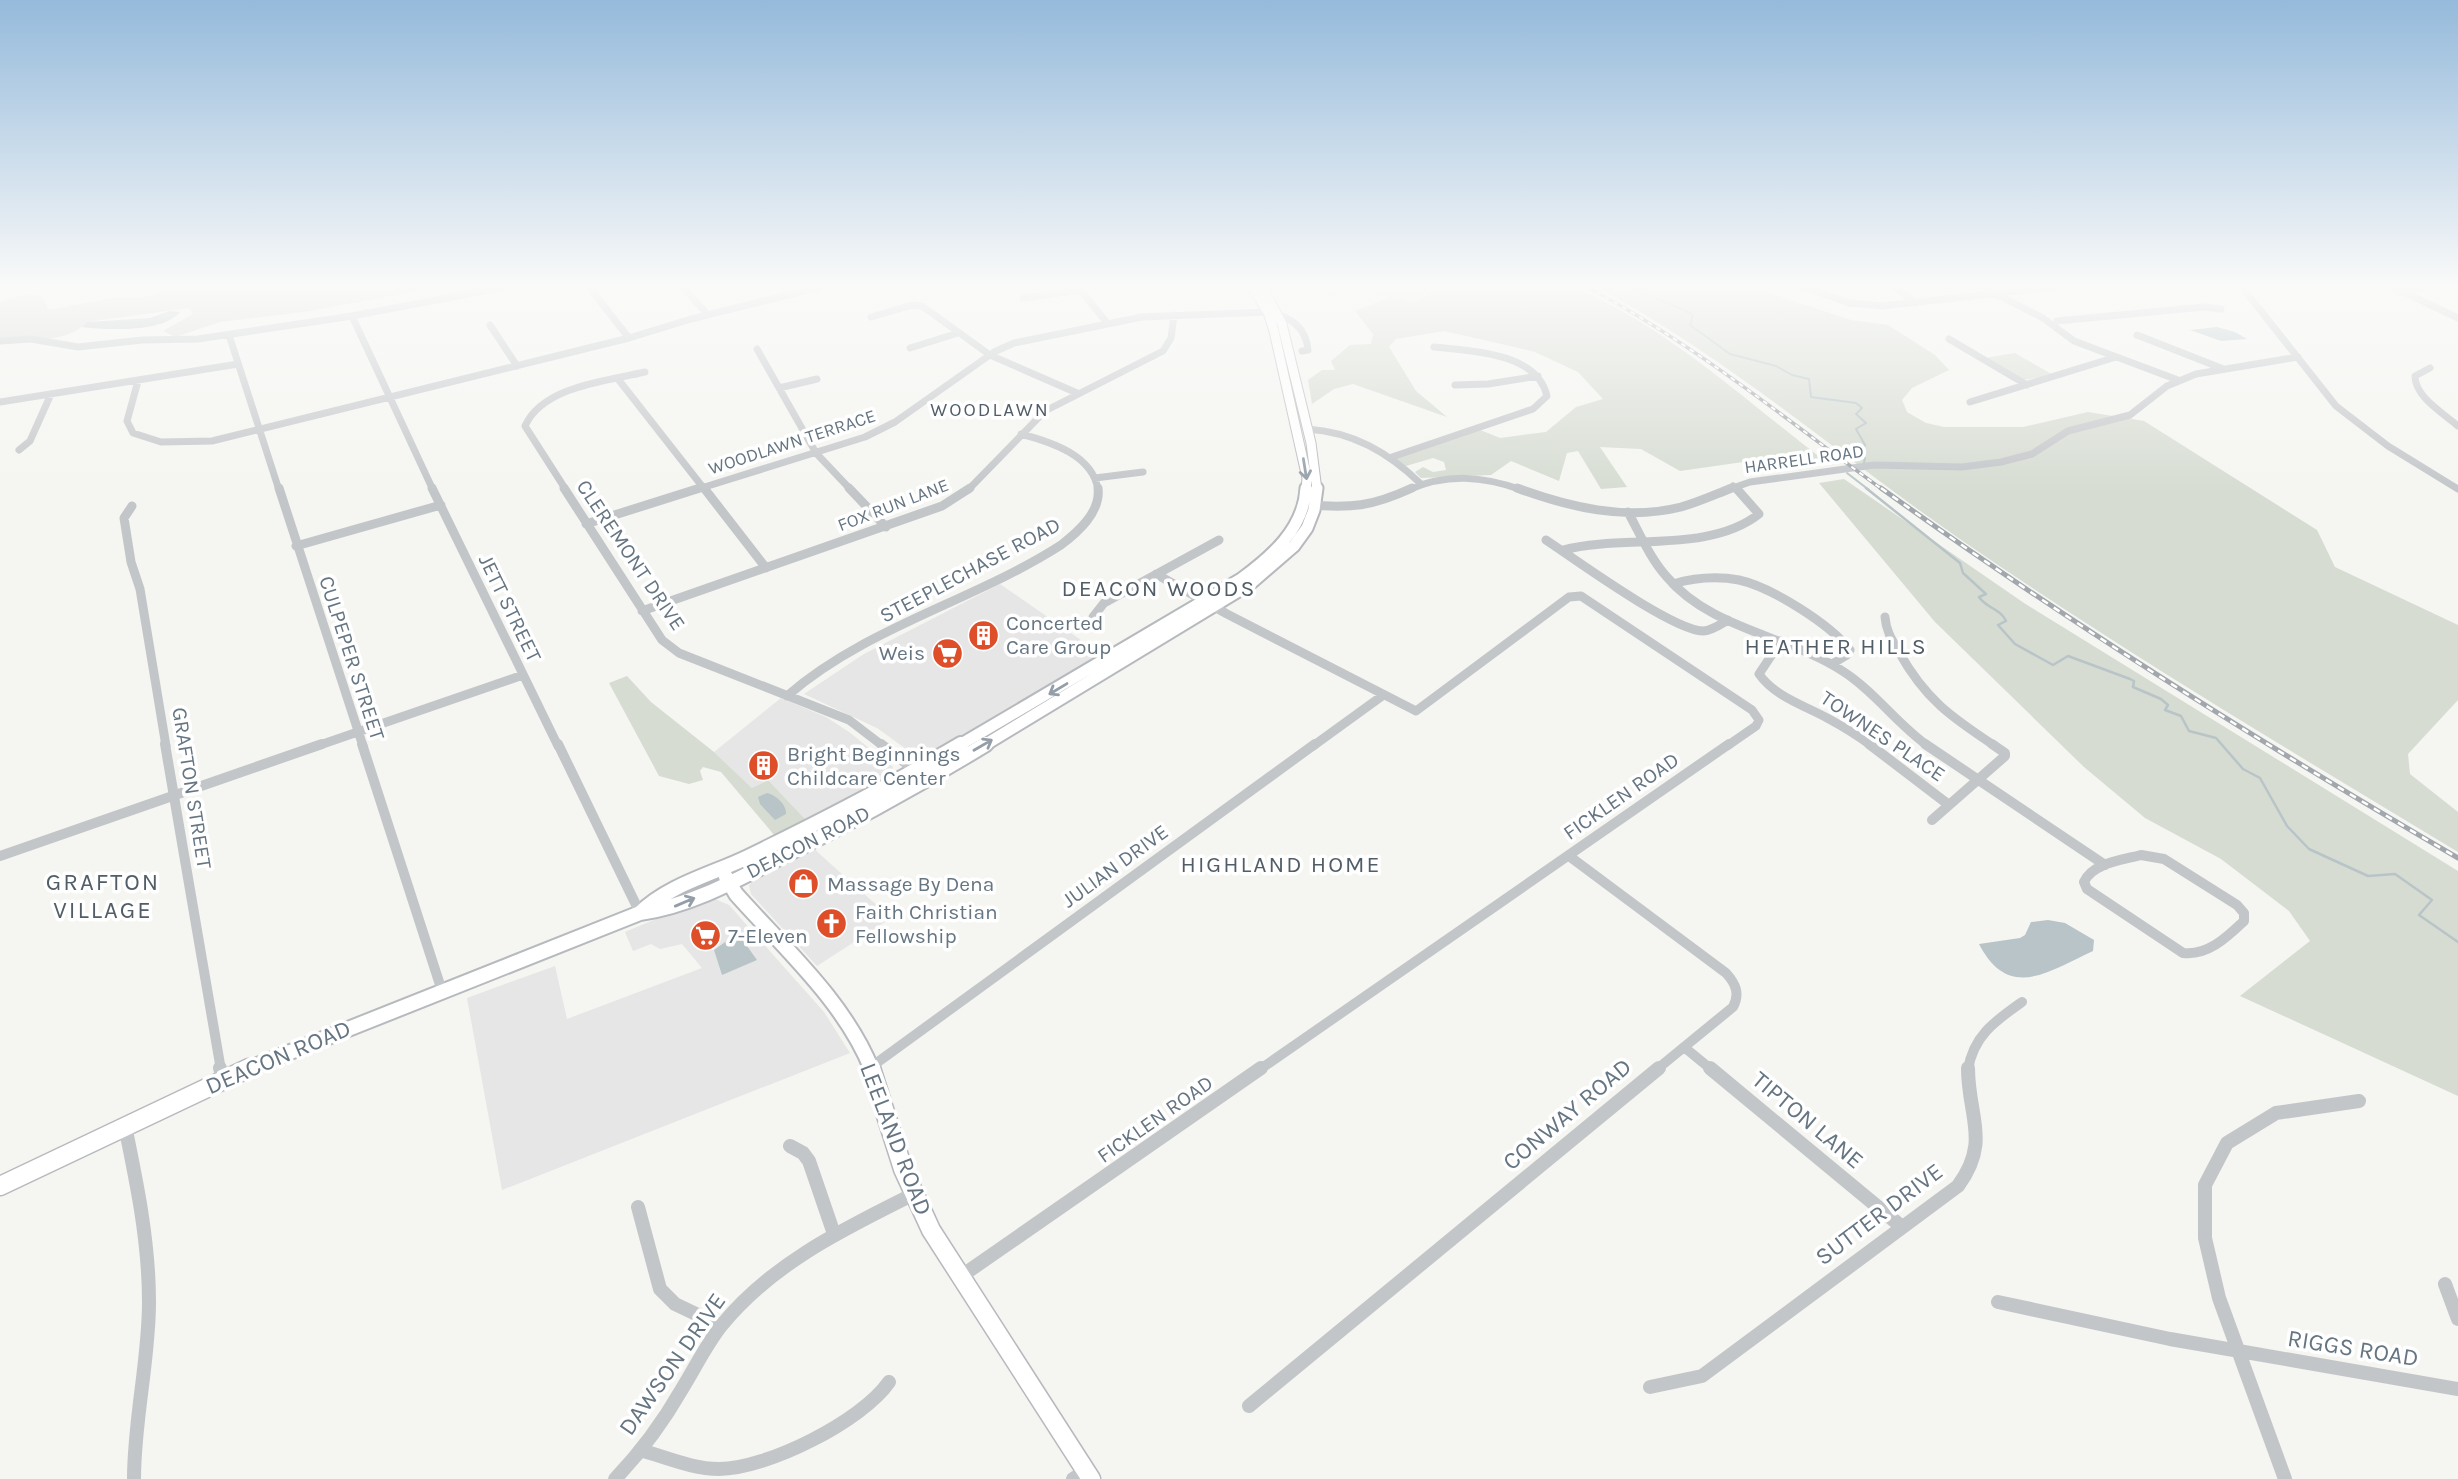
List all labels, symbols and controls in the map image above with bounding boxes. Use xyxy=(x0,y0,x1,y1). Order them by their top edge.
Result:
district label: WOODLAWN xyxy=(930,399,1050,421)
street label: WOODLAWN TERRACE xyxy=(705,405,879,479)
street label: HARRELL ROAD xyxy=(1743,440,1865,478)
one-way arrow xyxy=(1299,457,1312,480)
street label: FOX RUN LANE xyxy=(834,474,952,536)
street label: CLEREMONT DRIVE xyxy=(572,475,690,635)
street label: STEEPLECHASE ROAD xyxy=(876,512,1064,628)
street label: JETT STREET xyxy=(474,550,547,666)
street label: CULPEPER STREET xyxy=(314,573,390,744)
district label: DEACON WOODS xyxy=(1062,575,1256,602)
place label: Concerted Care Group xyxy=(1006,611,1111,659)
building icon: Concerted Care Group xyxy=(966,618,1000,652)
district label: HEATHER HILLS xyxy=(1744,633,1928,660)
supermarket icon: Weis xyxy=(931,636,965,670)
place label: Weis xyxy=(879,641,925,665)
one-way arrow xyxy=(1048,682,1068,696)
street label: TOWNES PLACE xyxy=(1816,686,1950,786)
street label: GRAFTON STREET xyxy=(167,706,217,871)
one-way arrow xyxy=(972,738,992,752)
place label: Bright Beginnings Childcare Center xyxy=(787,742,960,790)
street label: FICKLEN ROAD xyxy=(1558,747,1684,845)
building icon: Bright Beginnings Childcare Center xyxy=(747,749,781,783)
street label: DEACON ROAD xyxy=(742,800,874,884)
street label: JULIAN DRIVE xyxy=(1057,819,1173,913)
district label: HIGHLAND HOME xyxy=(1181,851,1381,878)
shop icon: Massage By Dena xyxy=(787,867,821,901)
district label: GRAFTON VILLAGE xyxy=(46,868,160,924)
place label: Massage By Dena xyxy=(827,872,994,896)
one-way arrow xyxy=(674,894,696,907)
place label: Faith Christian Fellowship xyxy=(855,900,998,948)
church icon: Faith Christian Fellowship xyxy=(815,907,849,941)
supermarket icon: 7-Eleven xyxy=(688,919,722,953)
place label: 7-Eleven xyxy=(728,924,808,948)
street label: DEACON ROAD xyxy=(201,1014,355,1100)
street label: CONWAY ROAD xyxy=(1497,1052,1637,1176)
street label: LEELAND ROAD xyxy=(854,1059,938,1219)
street label: TIPTON LANE xyxy=(1747,1065,1869,1175)
street label: FICKLEN ROAD xyxy=(1092,1070,1218,1168)
street label: SUTTER DRIVE xyxy=(1810,1157,1948,1271)
street label: DAWSON DRIVE xyxy=(613,1288,731,1440)
street label: RIGGS ROAD xyxy=(2285,1324,2421,1372)

